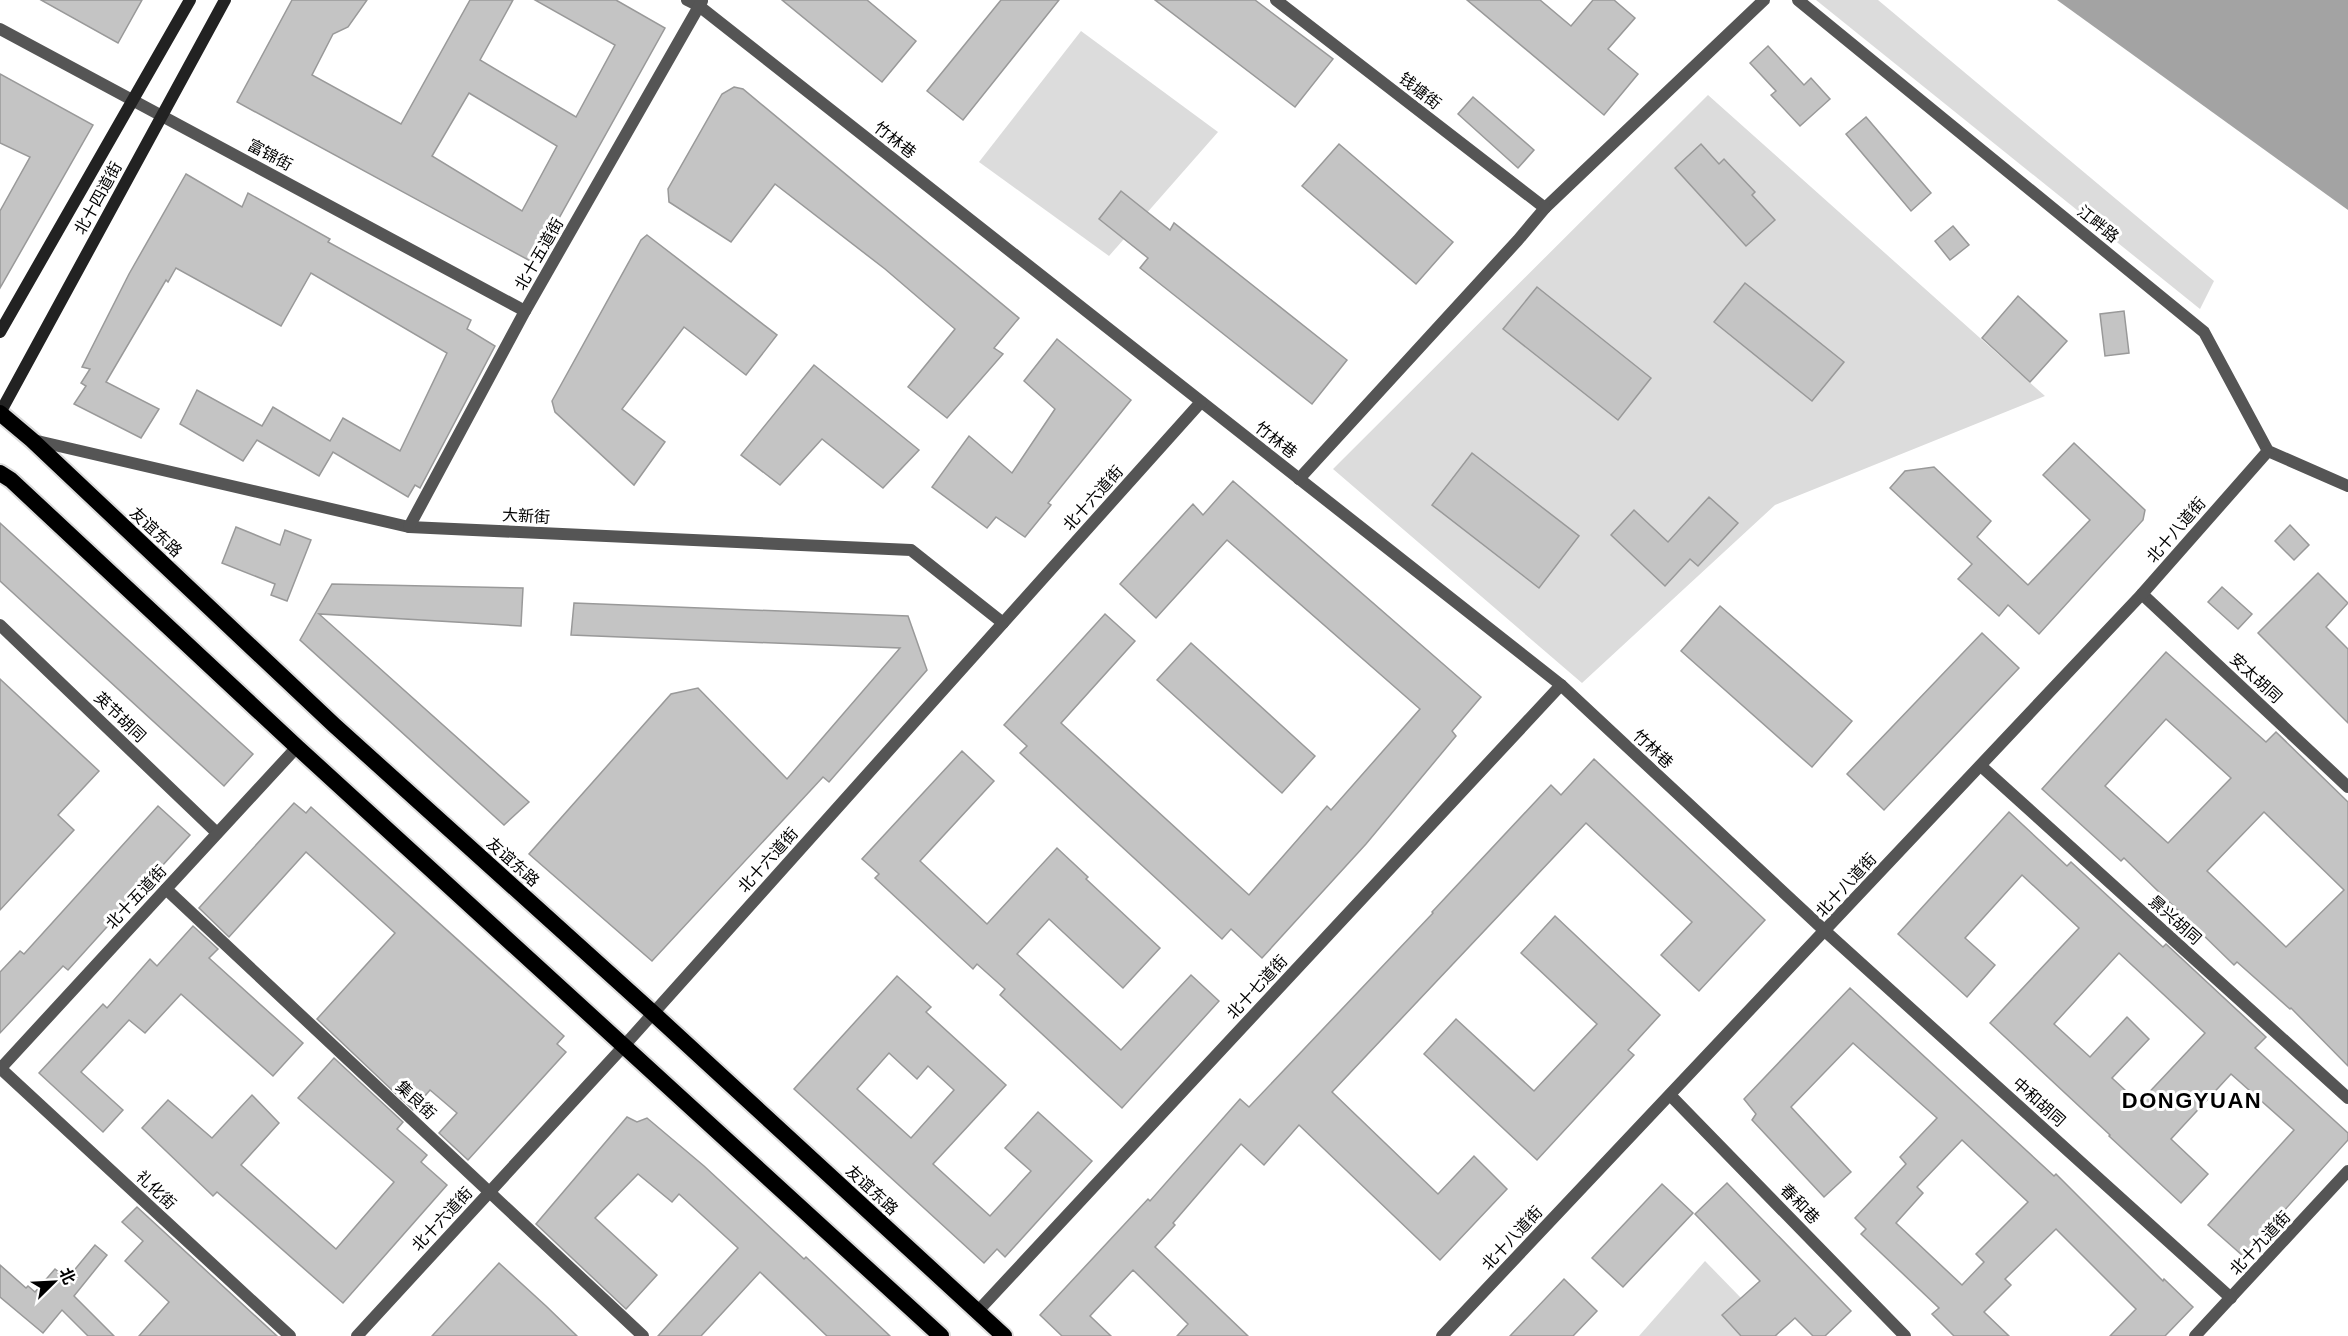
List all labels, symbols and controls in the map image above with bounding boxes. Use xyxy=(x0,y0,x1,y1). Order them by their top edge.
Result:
street label: 钱塘街 xyxy=(1396,70,1444,112)
street label: 竹林巷 xyxy=(871,119,919,161)
street label: 富锦街 xyxy=(245,136,295,174)
street label: 北十四道街 xyxy=(71,159,125,237)
street label: 江畔路 xyxy=(2074,202,2122,246)
street label: 北十五道街 xyxy=(512,215,566,293)
street label: 竹林巷 xyxy=(1252,419,1300,461)
street label: 北十六道街 xyxy=(1060,463,1126,533)
street label: 北十八道街 xyxy=(2143,494,2209,566)
street label: 友谊东路 xyxy=(127,504,185,560)
street label: 大新街 xyxy=(502,506,550,526)
street label: 安太胡同 xyxy=(2227,650,2285,706)
street label: 英节胡同 xyxy=(91,689,149,745)
street label: 竹林巷 xyxy=(1630,726,1676,772)
street label: 北十六道街 xyxy=(735,825,801,895)
street label: 友谊东路 xyxy=(484,834,542,890)
street label: 北十八道街 xyxy=(1812,850,1880,920)
street label: 北十五道街 xyxy=(102,862,170,932)
street label: 景兴胡同 xyxy=(2146,892,2204,948)
street label: 北十七道街 xyxy=(1223,952,1291,1022)
street label: 中和胡同 xyxy=(2010,1074,2068,1130)
street label: 集良街 xyxy=(393,1077,439,1123)
district label: DONGYUAN xyxy=(2122,1088,2262,1113)
street label: 友谊东路 xyxy=(843,1162,901,1218)
street label: 礼化街 xyxy=(133,1167,179,1213)
street label: 春和巷 xyxy=(1777,1181,1823,1227)
street label: 北十六道街 xyxy=(408,1184,476,1254)
street label: 北十八道街 xyxy=(1478,1203,1546,1273)
street label: 北十九道街 xyxy=(2226,1208,2294,1278)
north arrow xyxy=(24,1252,84,1312)
text: 北 xyxy=(56,1265,78,1287)

